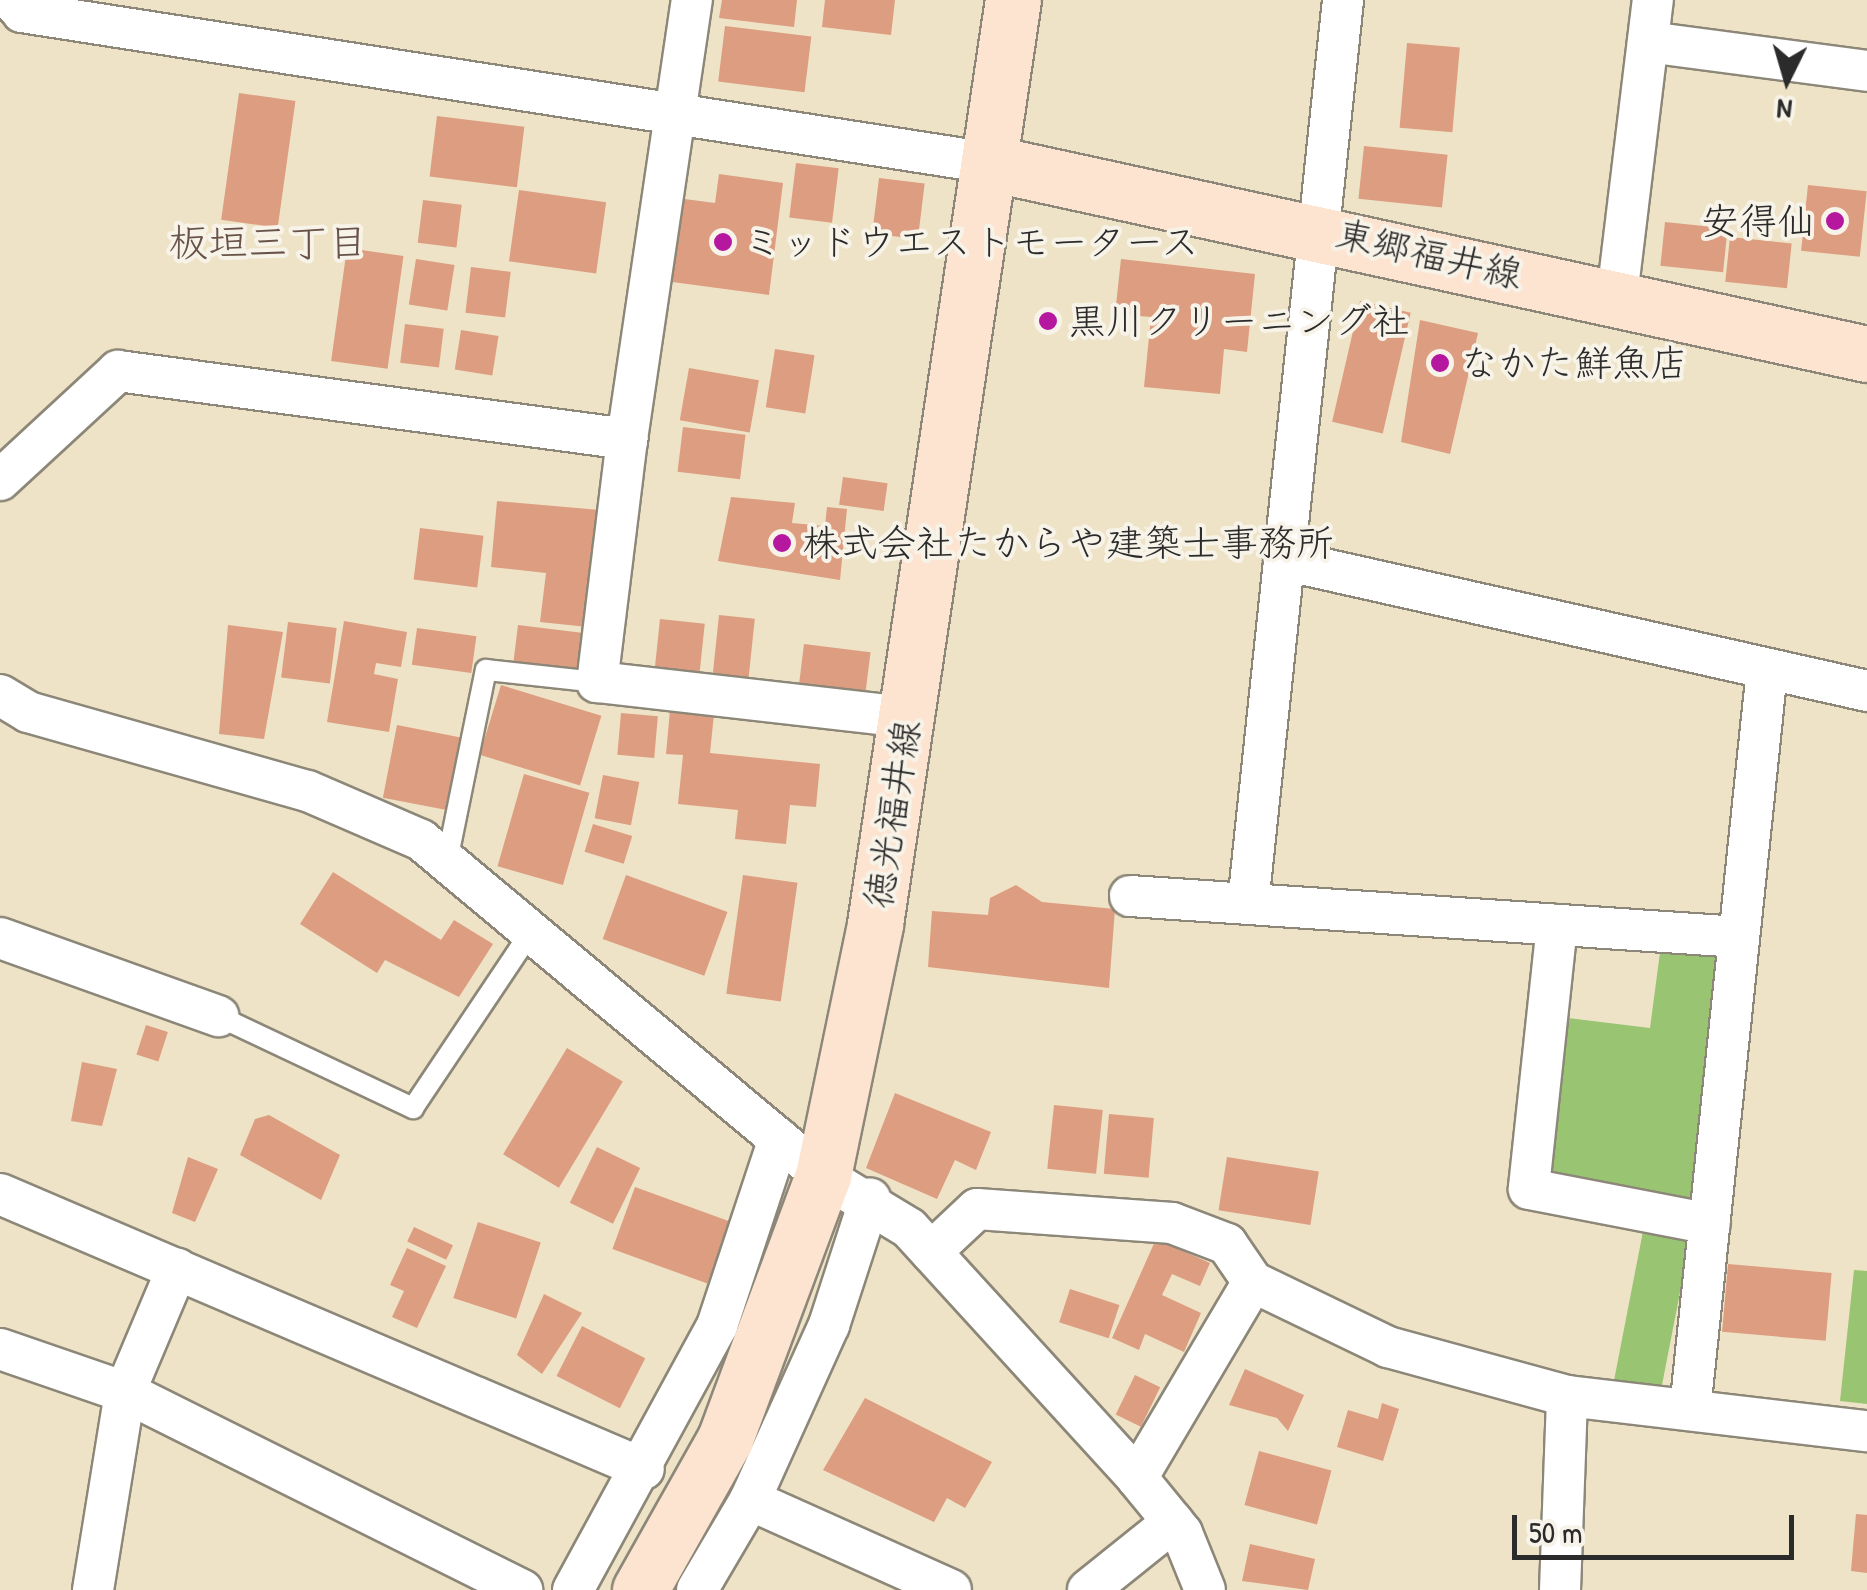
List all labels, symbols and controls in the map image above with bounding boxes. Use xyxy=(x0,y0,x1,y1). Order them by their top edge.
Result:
north arrow xyxy=(1737,30,1837,130)
text: N xyxy=(1775,90,1793,129)
place label: 安得仙 xyxy=(1701,198,1815,244)
street label: 東郷福井線 xyxy=(1331,210,1527,298)
marker: 安得仙 xyxy=(1824,210,1846,232)
district label: 板垣三丁目 xyxy=(168,217,368,265)
place label: ミッドウエストモータース xyxy=(743,219,1199,265)
marker: ミッドウエストモータース xyxy=(712,231,734,253)
place label: 黒川クリーニング社 xyxy=(1068,298,1410,344)
marker: 黒川クリーニング社 xyxy=(1037,310,1059,332)
place label: なかた鮮魚店 xyxy=(1460,340,1688,386)
marker: なかた鮮魚店 xyxy=(1429,352,1451,374)
place label: 株式会社たからや建築士事務所 xyxy=(802,520,1334,566)
marker: 株式会社たからや建築士事務所 xyxy=(771,532,793,554)
street label: 徳光福井線 xyxy=(855,717,929,911)
scale bar xyxy=(1517,1495,1800,1557)
text: 50 m xyxy=(1529,1512,1582,1552)

